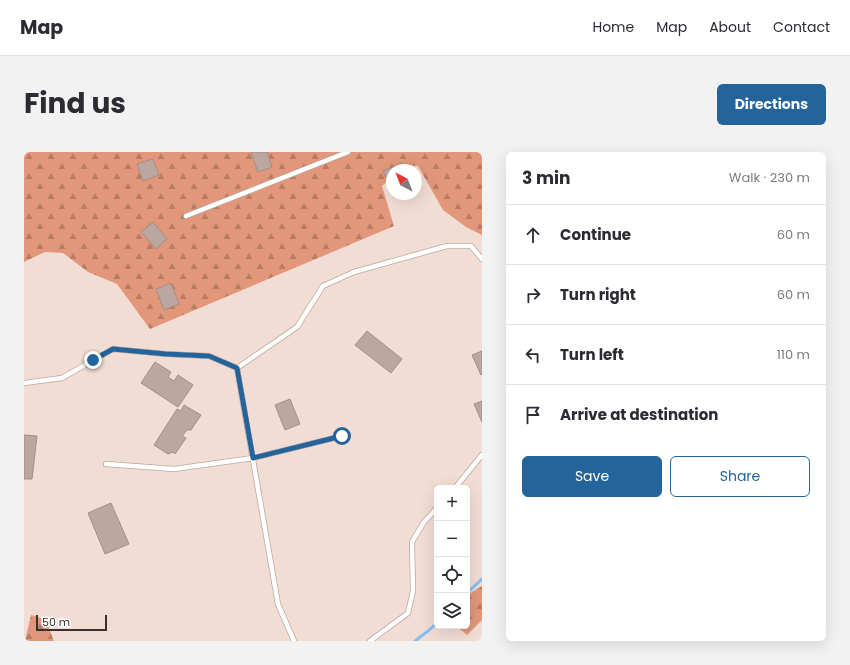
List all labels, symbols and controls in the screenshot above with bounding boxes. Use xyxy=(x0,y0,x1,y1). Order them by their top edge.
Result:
text: Map xyxy=(20,14,63,41)
text: Home xyxy=(592,17,634,37)
text: Map xyxy=(656,17,687,37)
text: About xyxy=(709,17,751,37)
text: Contact xyxy=(773,17,830,37)
text: Find us xyxy=(24,84,126,123)
button: Directions xyxy=(717,84,826,125)
north arrow xyxy=(386,164,422,200)
text: 3 min xyxy=(522,166,570,190)
text: Walk · 230 m xyxy=(729,168,810,187)
icon: ahead xyxy=(522,224,544,246)
text: Continue xyxy=(560,224,631,245)
text: 60 m xyxy=(777,225,810,244)
icon: right xyxy=(522,284,544,306)
text: Turn right xyxy=(560,284,636,305)
text: 60 m xyxy=(777,285,810,304)
icon: left xyxy=(522,344,544,366)
text: Turn left xyxy=(560,344,624,365)
text: 110 m xyxy=(777,345,810,364)
route end xyxy=(84,351,102,369)
icon: arrive xyxy=(522,404,544,426)
text: Arrive at destination xyxy=(560,404,718,425)
route start xyxy=(333,427,351,445)
button: Save xyxy=(522,456,662,497)
button: Share xyxy=(670,456,810,497)
map controls xyxy=(434,485,470,629)
button: + xyxy=(434,485,470,521)
button: − xyxy=(434,521,470,557)
button: locate xyxy=(434,557,470,593)
button: layers xyxy=(434,593,470,629)
scale bar xyxy=(36,613,107,632)
text: 50 m xyxy=(42,614,70,630)

